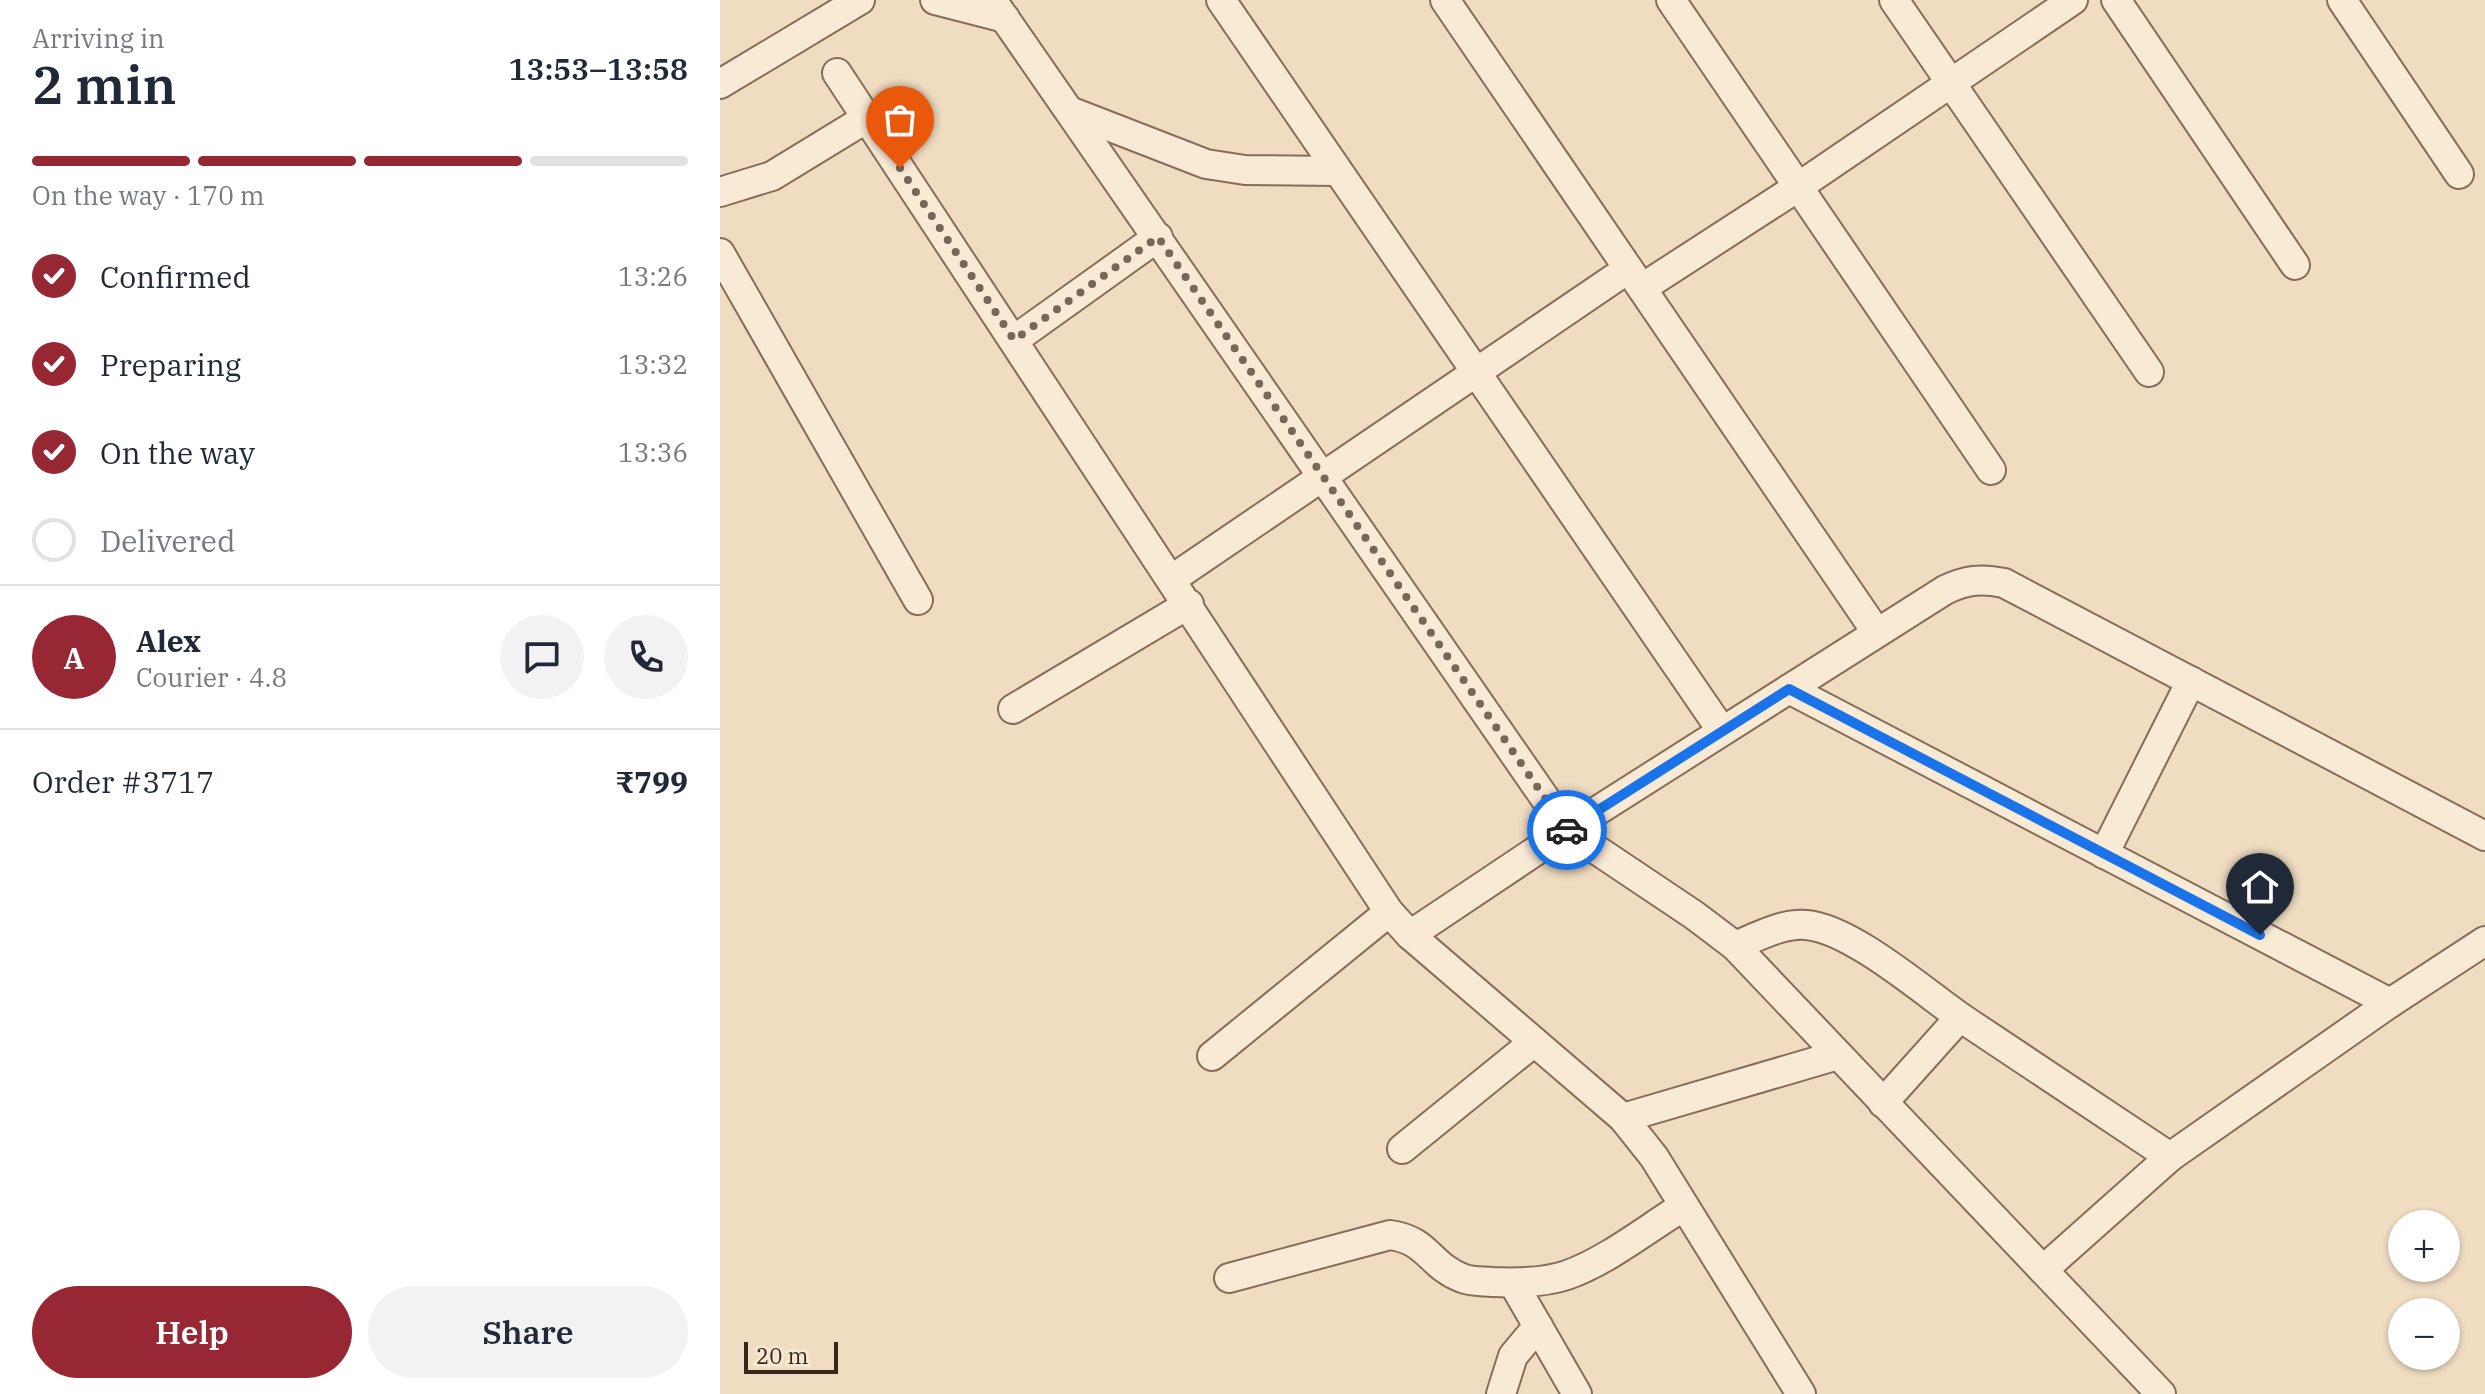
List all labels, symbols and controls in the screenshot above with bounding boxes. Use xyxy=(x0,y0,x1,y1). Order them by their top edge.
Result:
text: Arriving in xyxy=(32,21,165,55)
text: 13:53–13:58 xyxy=(508,49,688,88)
text: 2 min xyxy=(32,51,177,118)
pin xyxy=(866,86,934,168)
icon: bag xyxy=(878,98,922,142)
text: On the way · 170 m xyxy=(32,178,265,212)
icon: check xyxy=(32,254,76,298)
text: Confirmed xyxy=(100,257,251,296)
text: 13:26 xyxy=(618,259,688,293)
icon: check xyxy=(32,342,76,386)
text: Preparing xyxy=(100,345,241,384)
text: 13:32 xyxy=(618,347,688,381)
icon: check xyxy=(32,430,76,474)
text: On the way xyxy=(100,433,255,472)
text: 13:36 xyxy=(618,435,688,469)
text: Delivered xyxy=(100,521,235,560)
button: chat xyxy=(500,615,584,699)
button: phone xyxy=(604,615,688,699)
text: Alex xyxy=(136,621,201,660)
text: A xyxy=(64,638,84,677)
text: Courier · 4.8 xyxy=(136,660,287,694)
text: Order #3717 xyxy=(32,762,214,801)
text: ₹799 xyxy=(615,762,688,801)
courier xyxy=(1527,790,1607,870)
icon: car xyxy=(1545,808,1589,852)
pin xyxy=(2226,853,2294,935)
icon: home xyxy=(2238,865,2282,909)
map controls xyxy=(2388,1210,2460,1370)
button: + xyxy=(2388,1210,2460,1282)
button: Help xyxy=(32,1286,352,1378)
button: Share xyxy=(368,1286,688,1378)
button: − xyxy=(2388,1298,2460,1370)
scale bar xyxy=(744,1338,838,1374)
text: 20 m xyxy=(756,1341,808,1370)

